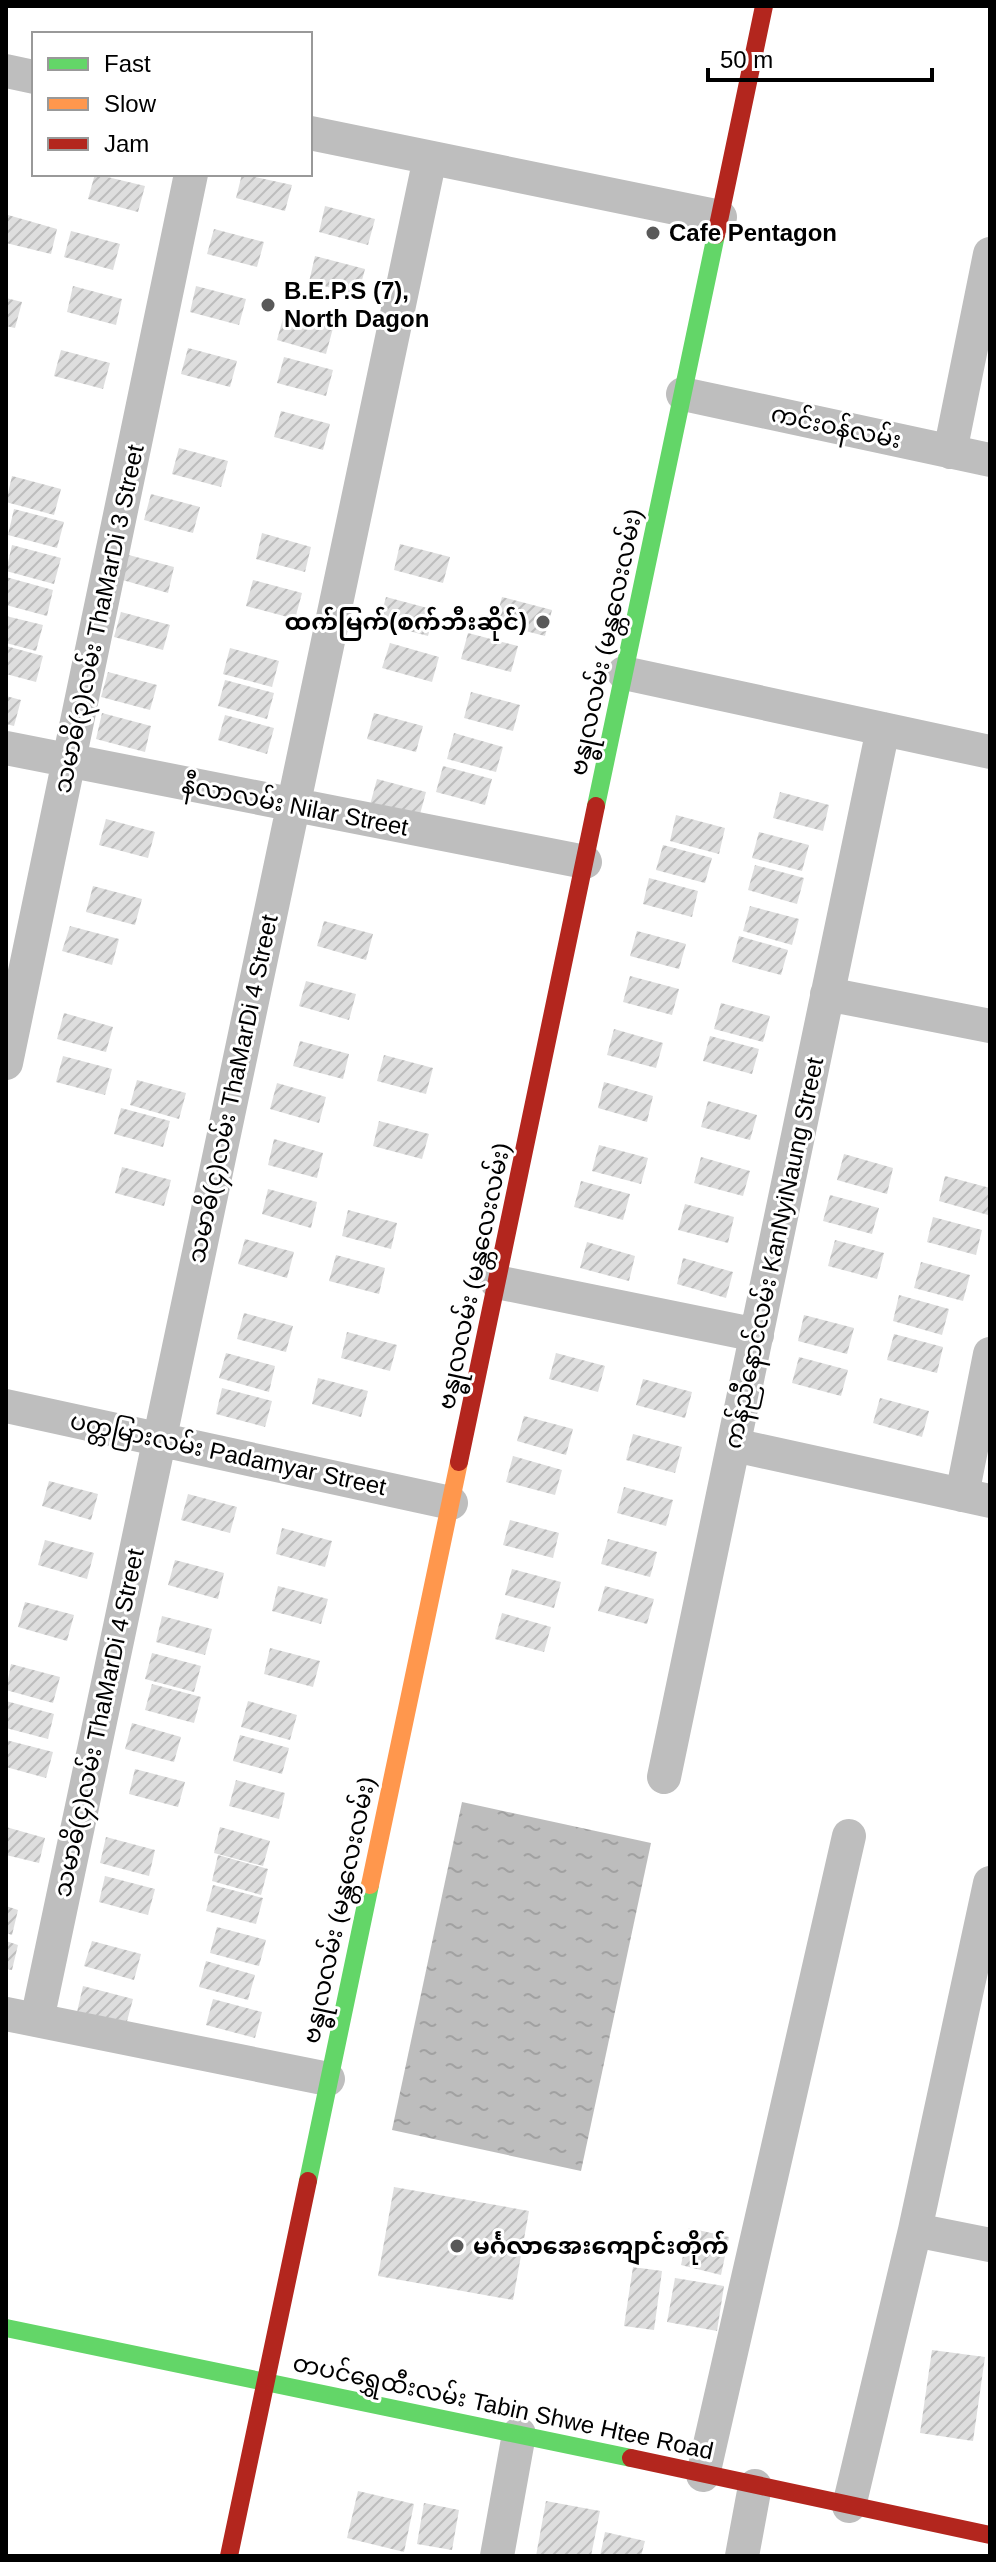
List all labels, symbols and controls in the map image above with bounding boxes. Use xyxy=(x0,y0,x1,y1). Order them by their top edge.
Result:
legend xyxy=(32,32,312,176)
scale bar xyxy=(708,32,932,82)
text: 50 m xyxy=(720,46,773,73)
text: Fast xyxy=(104,50,151,77)
text: Slow xyxy=(104,90,157,117)
text: Jam xyxy=(104,130,149,157)
place label: Cafe Pentagon xyxy=(669,219,837,246)
marker: Cafe Pentagon xyxy=(644,224,662,242)
place label: B.E.P.S (7), North Dagon xyxy=(284,277,429,332)
marker: B.E.P.S (7), North Dagon xyxy=(259,296,277,314)
street label: ကင်းဝန်လမ်း xyxy=(767,398,904,459)
street label: သမာဓိ(၃)လမ်း ThaMarDi 3 Street xyxy=(46,442,155,797)
street label: ဗန္ဓုလလမ်း (မန္တလေးလမ်း) xyxy=(562,506,653,779)
place label: ထက်မြက်(စက်ဘီးဆိုင်) xyxy=(285,606,527,641)
marker: ထက်မြက်(စက်ဘီးဆိုင်) xyxy=(534,613,552,631)
street label: နီလာလမ်း Nilar Street xyxy=(179,768,411,847)
street label: သမာဓိ(၄)လမ်း ThaMarDi 4 Street xyxy=(180,912,289,1267)
street label: ကန်ညီနောင်လမ်း KanNyiNaung Street xyxy=(717,1054,834,1452)
street label: ဗန္ဓုလလမ်း (မန္တလေးလမ်း) xyxy=(430,1140,521,1413)
street label: ပတ္တမြားလမ်း Padamyar Street xyxy=(66,1405,389,1506)
street label: သမာဓိ(၄)လမ်း ThaMarDi 4 Street xyxy=(46,1546,155,1901)
street label: ဗန္ဓုလလမ်း (မန္တလေးလမ်း) xyxy=(295,1774,386,2047)
place label: မင်္ဂလာအေးကျောင်းတိုက် xyxy=(473,2230,729,2266)
marker: မင်္ဂလာအေးကျောင်းတိုက် xyxy=(448,2237,466,2255)
street label: တပင်ရွှေထီးလမ်း Tabin Shwe Htee Road xyxy=(289,2347,716,2470)

